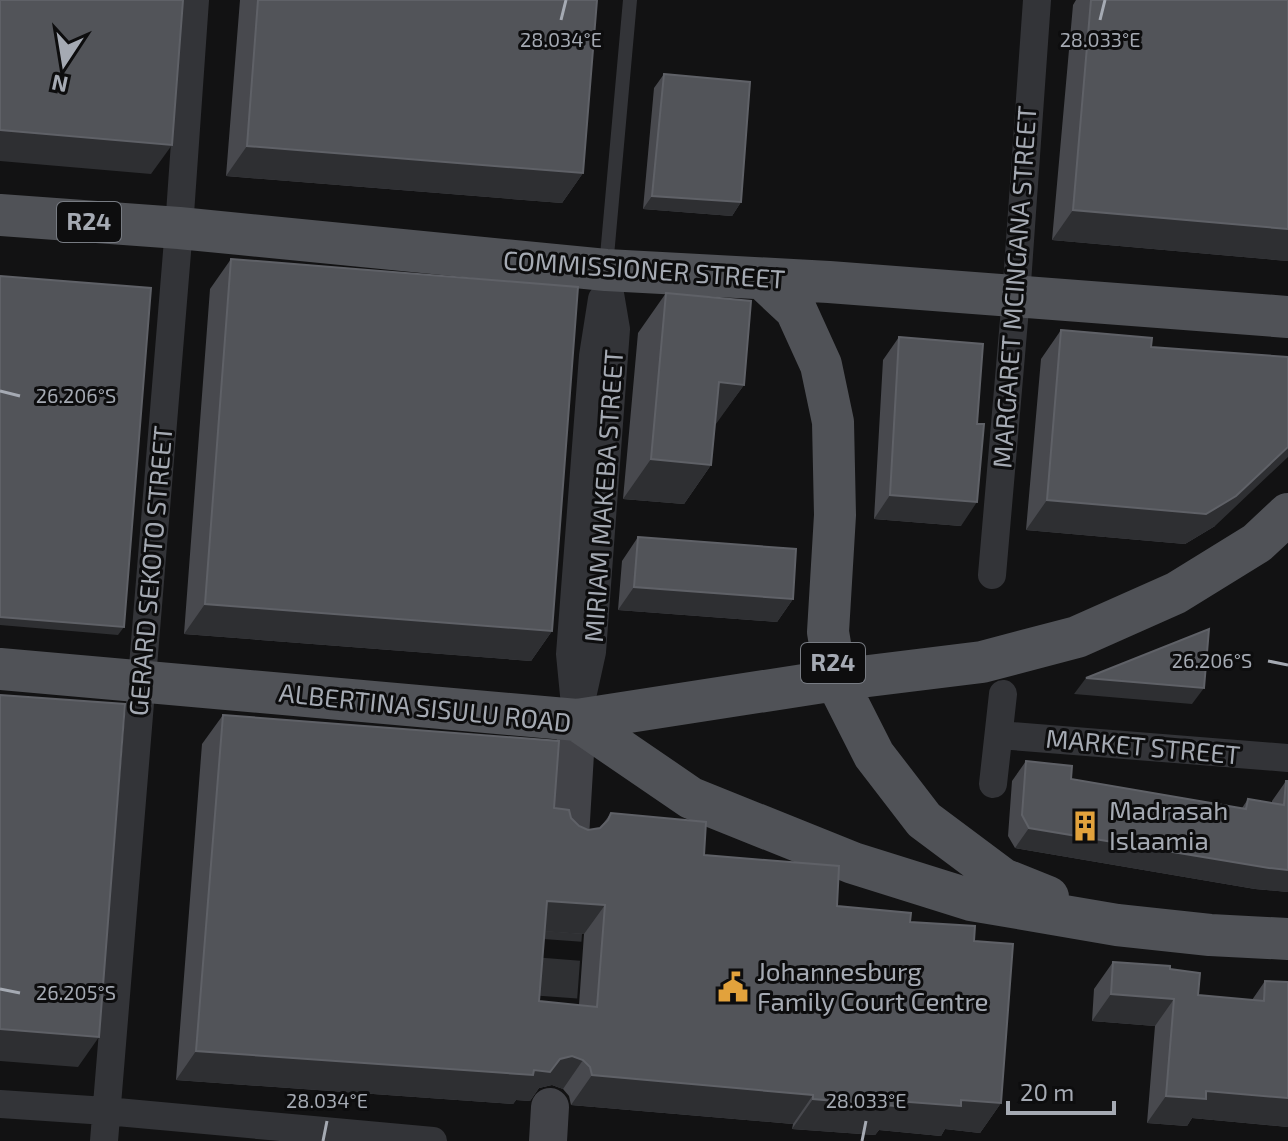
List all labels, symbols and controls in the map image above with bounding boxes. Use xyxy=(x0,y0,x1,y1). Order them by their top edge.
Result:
north arrow xyxy=(24,24,104,104)
text: 28.034°E xyxy=(520,27,602,51)
text: 28.033°E xyxy=(1060,27,1140,51)
text: N xyxy=(49,70,70,99)
street label: MARGARET MCINGANA STREET xyxy=(985,105,1042,469)
road number: R24 xyxy=(57,202,121,242)
street label: COMMISSIONER STREET xyxy=(502,243,786,294)
street label: MIRIAM MAKEBA STREET xyxy=(577,348,628,643)
text: 26.206°S xyxy=(36,383,116,407)
street label: GERARD SEKOTO STREET xyxy=(121,425,178,717)
road number: R24 xyxy=(801,643,865,683)
text: 26.206°S xyxy=(1172,648,1252,672)
street label: ALBERTINA SISULU ROAD xyxy=(278,676,573,737)
street label: MARKET STREET xyxy=(1045,722,1242,769)
place label: Madrasah Islaamia xyxy=(1109,794,1228,855)
building icon: Madrasah Islaamia xyxy=(1068,809,1102,843)
place label: Johannesburg Family Court Centre xyxy=(757,955,988,1016)
public building icon: Johannesburg Family Court Centre xyxy=(716,970,750,1004)
text: 26.205°S xyxy=(36,980,116,1004)
scale bar xyxy=(1008,1065,1114,1115)
text: 20 m xyxy=(1020,1077,1074,1106)
text: 28.034°E xyxy=(286,1088,368,1112)
text: 28.033°E xyxy=(826,1088,906,1112)

